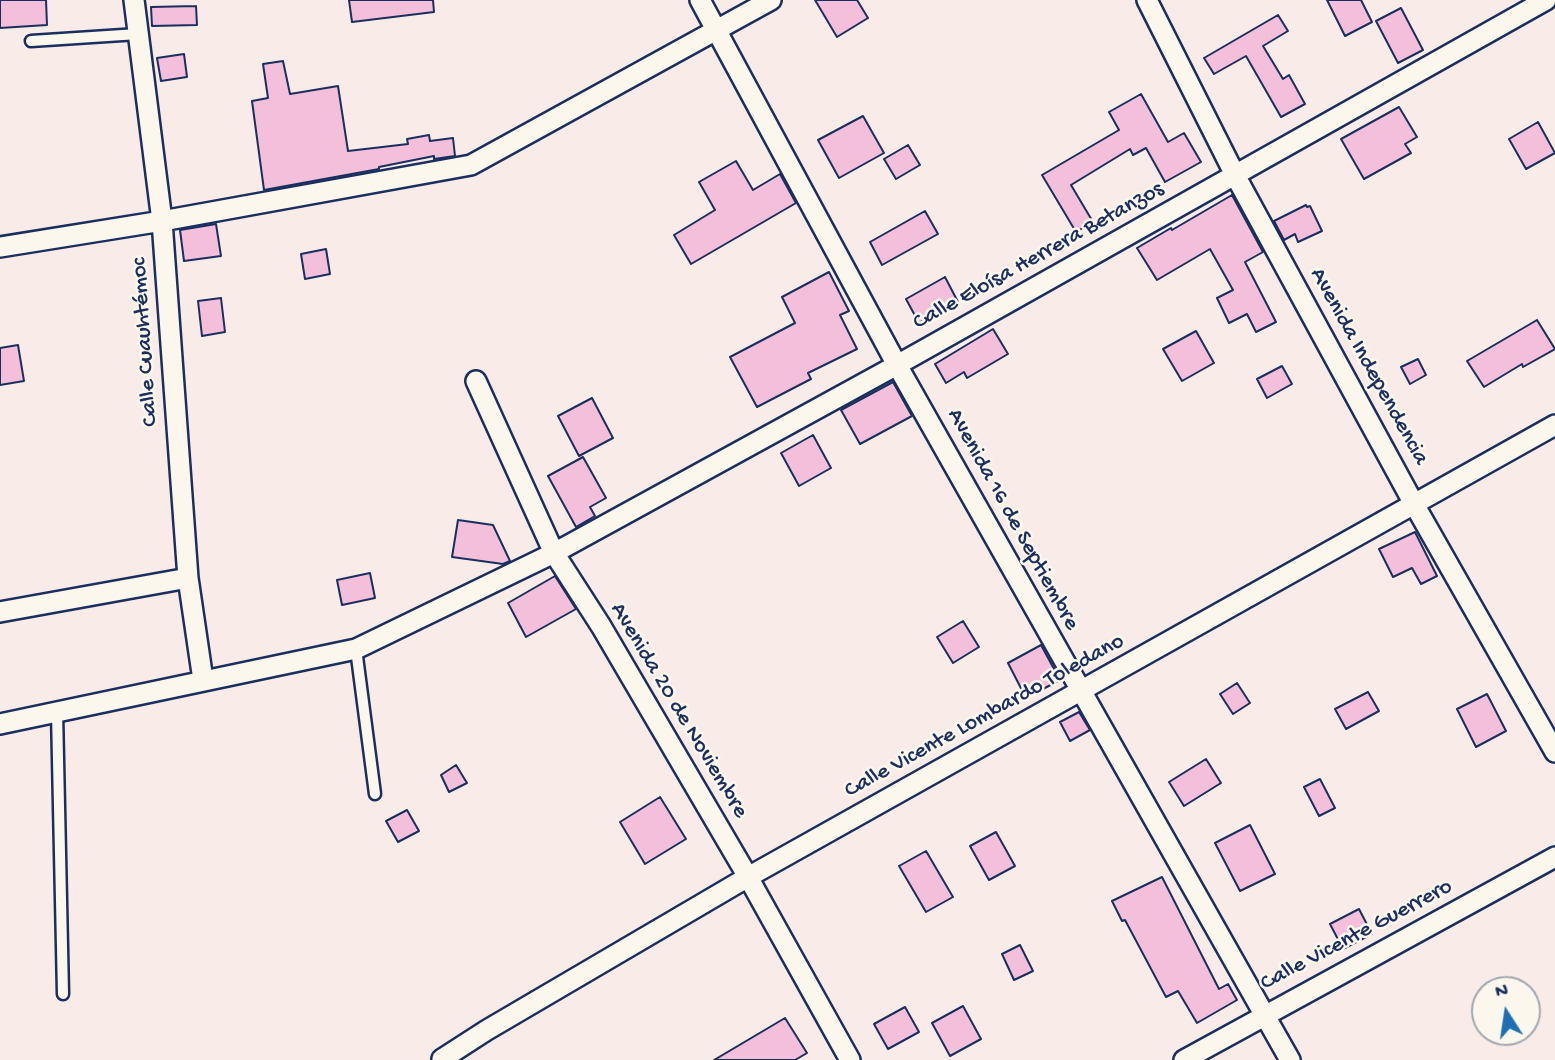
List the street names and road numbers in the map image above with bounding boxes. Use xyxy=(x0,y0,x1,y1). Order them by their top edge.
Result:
street label: Calle Eloísa Herrera Betanzos xyxy=(909,176,1169,338)
street label: Calle Cuauhtémoc xyxy=(126,257,166,427)
street label: Avenida Independencia xyxy=(1302,264,1434,470)
street label: Avenida 16 de Septiembre xyxy=(940,404,1084,636)
street label: Avenida 20 de Noviembre xyxy=(603,598,753,824)
street label: Calle Vicente Lombardo Toledano xyxy=(840,629,1130,805)
street label: Calle Vicente Guerrero xyxy=(1256,874,1458,998)

